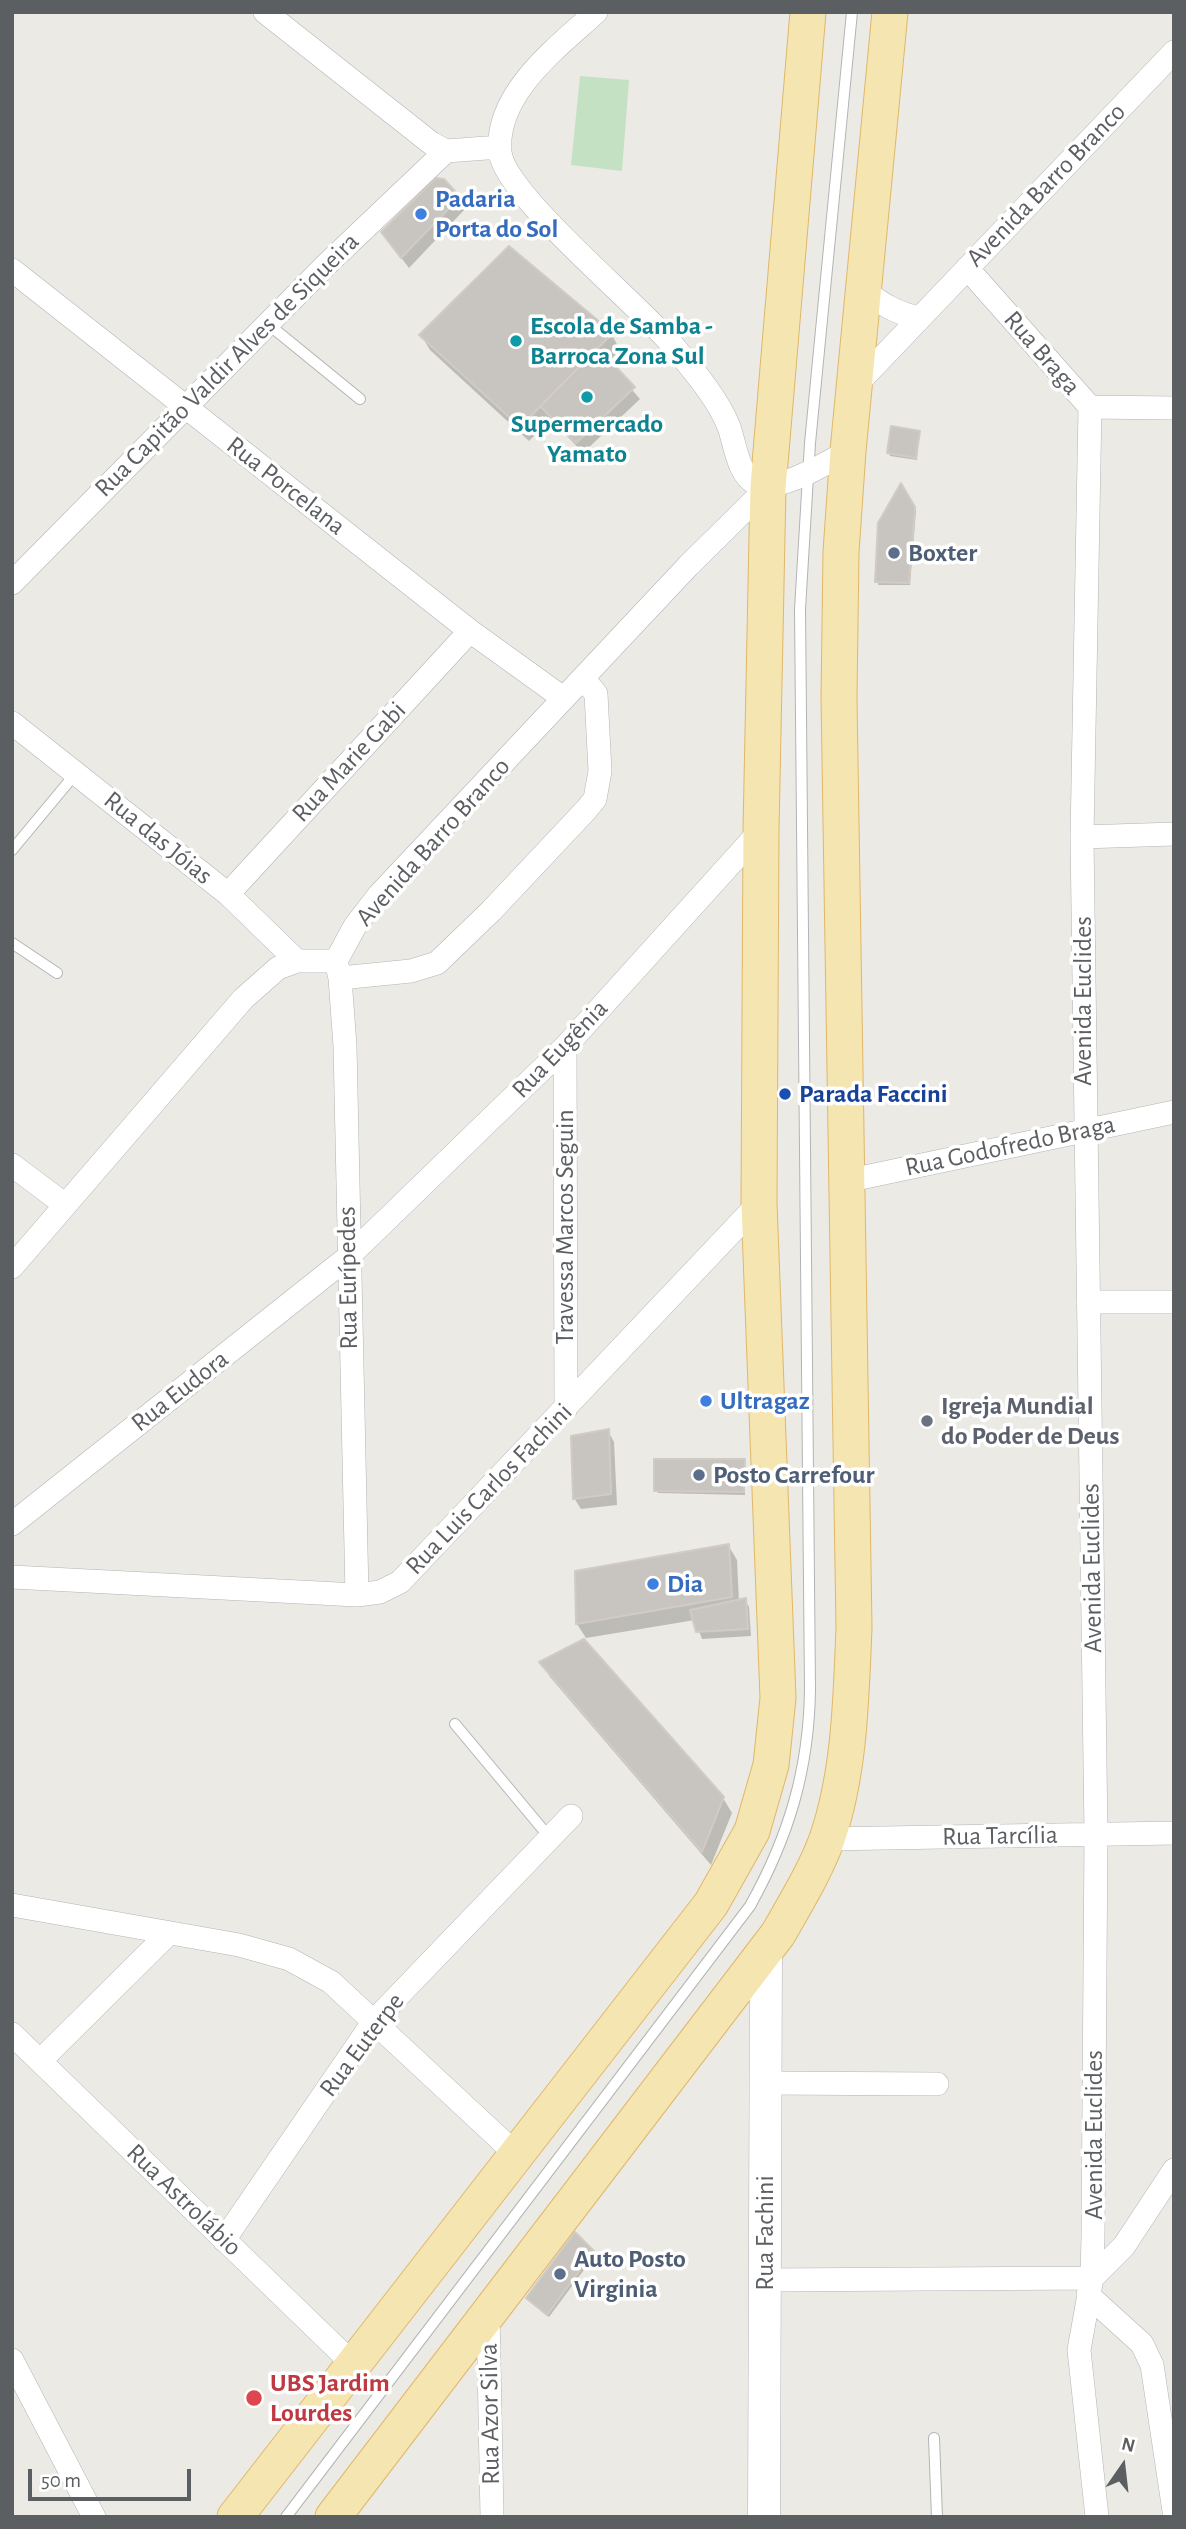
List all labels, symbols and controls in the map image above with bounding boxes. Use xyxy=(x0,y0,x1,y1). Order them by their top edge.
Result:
street label: Avenida Barro Branco xyxy=(960,96,1132,274)
place label: Padaria Porta do Sol xyxy=(435,183,558,244)
marker: Padaria Porta do Sol xyxy=(413,206,429,222)
street label: Rua Capitão Valdir Alves de Siqueira xyxy=(88,226,366,504)
street label: Rua Braga xyxy=(997,304,1087,402)
place label: Escola de Samba - Barroca Zona Sul xyxy=(530,310,713,372)
marker: Escola de Samba - Barroca Zona Sul xyxy=(508,333,524,349)
marker: Supermercado Yamato xyxy=(579,389,595,405)
place label: Supermercado Yamato xyxy=(511,408,663,470)
street label: Rua Porcelana xyxy=(220,430,352,542)
place label: Boxter xyxy=(908,537,977,569)
marker: Boxter xyxy=(886,545,902,561)
street label: Rua Marie Gabi xyxy=(285,695,413,829)
street label: Avenida Barro Branco xyxy=(349,751,517,933)
street label: Rua das Jóias xyxy=(97,785,219,891)
street label: Avenida Euclides xyxy=(1067,916,1099,1086)
street label: Rua Eugênia xyxy=(505,993,615,1105)
place label: Parada Faccini xyxy=(799,1078,948,1110)
marker: Parada Faccini xyxy=(777,1086,793,1102)
street label: Rua Godofredo Braga xyxy=(902,1108,1118,1184)
street label: Travessa Marcos Seguin xyxy=(549,1109,581,1345)
street label: Rua Eurípedes xyxy=(331,1206,365,1350)
street label: Rua Eudora xyxy=(125,1343,235,1439)
place label: Ultragaz xyxy=(720,1385,810,1417)
place label: Igreja Mundial do Poder de Deus xyxy=(941,1390,1119,1452)
marker: Ultragaz xyxy=(698,1393,714,1409)
street label: Rua Luis Carlos Fachini xyxy=(399,1397,579,1581)
marker: Igreja Mundial do Poder de Deus xyxy=(919,1413,935,1429)
place label: Posto Carrefour xyxy=(713,1459,875,1491)
marker: Posto Carrefour xyxy=(691,1467,707,1483)
street label: Avenida Euclides xyxy=(1075,1483,1109,1653)
place label: Dia xyxy=(667,1568,703,1600)
marker: Dia xyxy=(645,1576,661,1592)
street label: Rua Tarcília xyxy=(942,1819,1058,1853)
street label: Rua Euterpe xyxy=(313,1987,411,2103)
street label: Avenida Euclides xyxy=(1078,2050,1110,2220)
street label: Rua Astrolábio xyxy=(120,2137,248,2263)
street label: Rua Fachini xyxy=(749,2175,781,2291)
place label: Auto Posto Virginia xyxy=(574,2243,686,2304)
marker: Auto Posto Virginia xyxy=(552,2266,568,2282)
street label: Rua Azor Silva xyxy=(473,2343,507,2485)
place label: UBS Jardim Lourdes xyxy=(270,2367,390,2428)
marker: UBS Jardim Lourdes xyxy=(244,2388,264,2408)
north arrow xyxy=(1088,2431,1158,2501)
text: N xyxy=(1119,2434,1137,2456)
scale bar xyxy=(32,2456,194,2500)
text: 50 m xyxy=(41,2470,81,2491)

